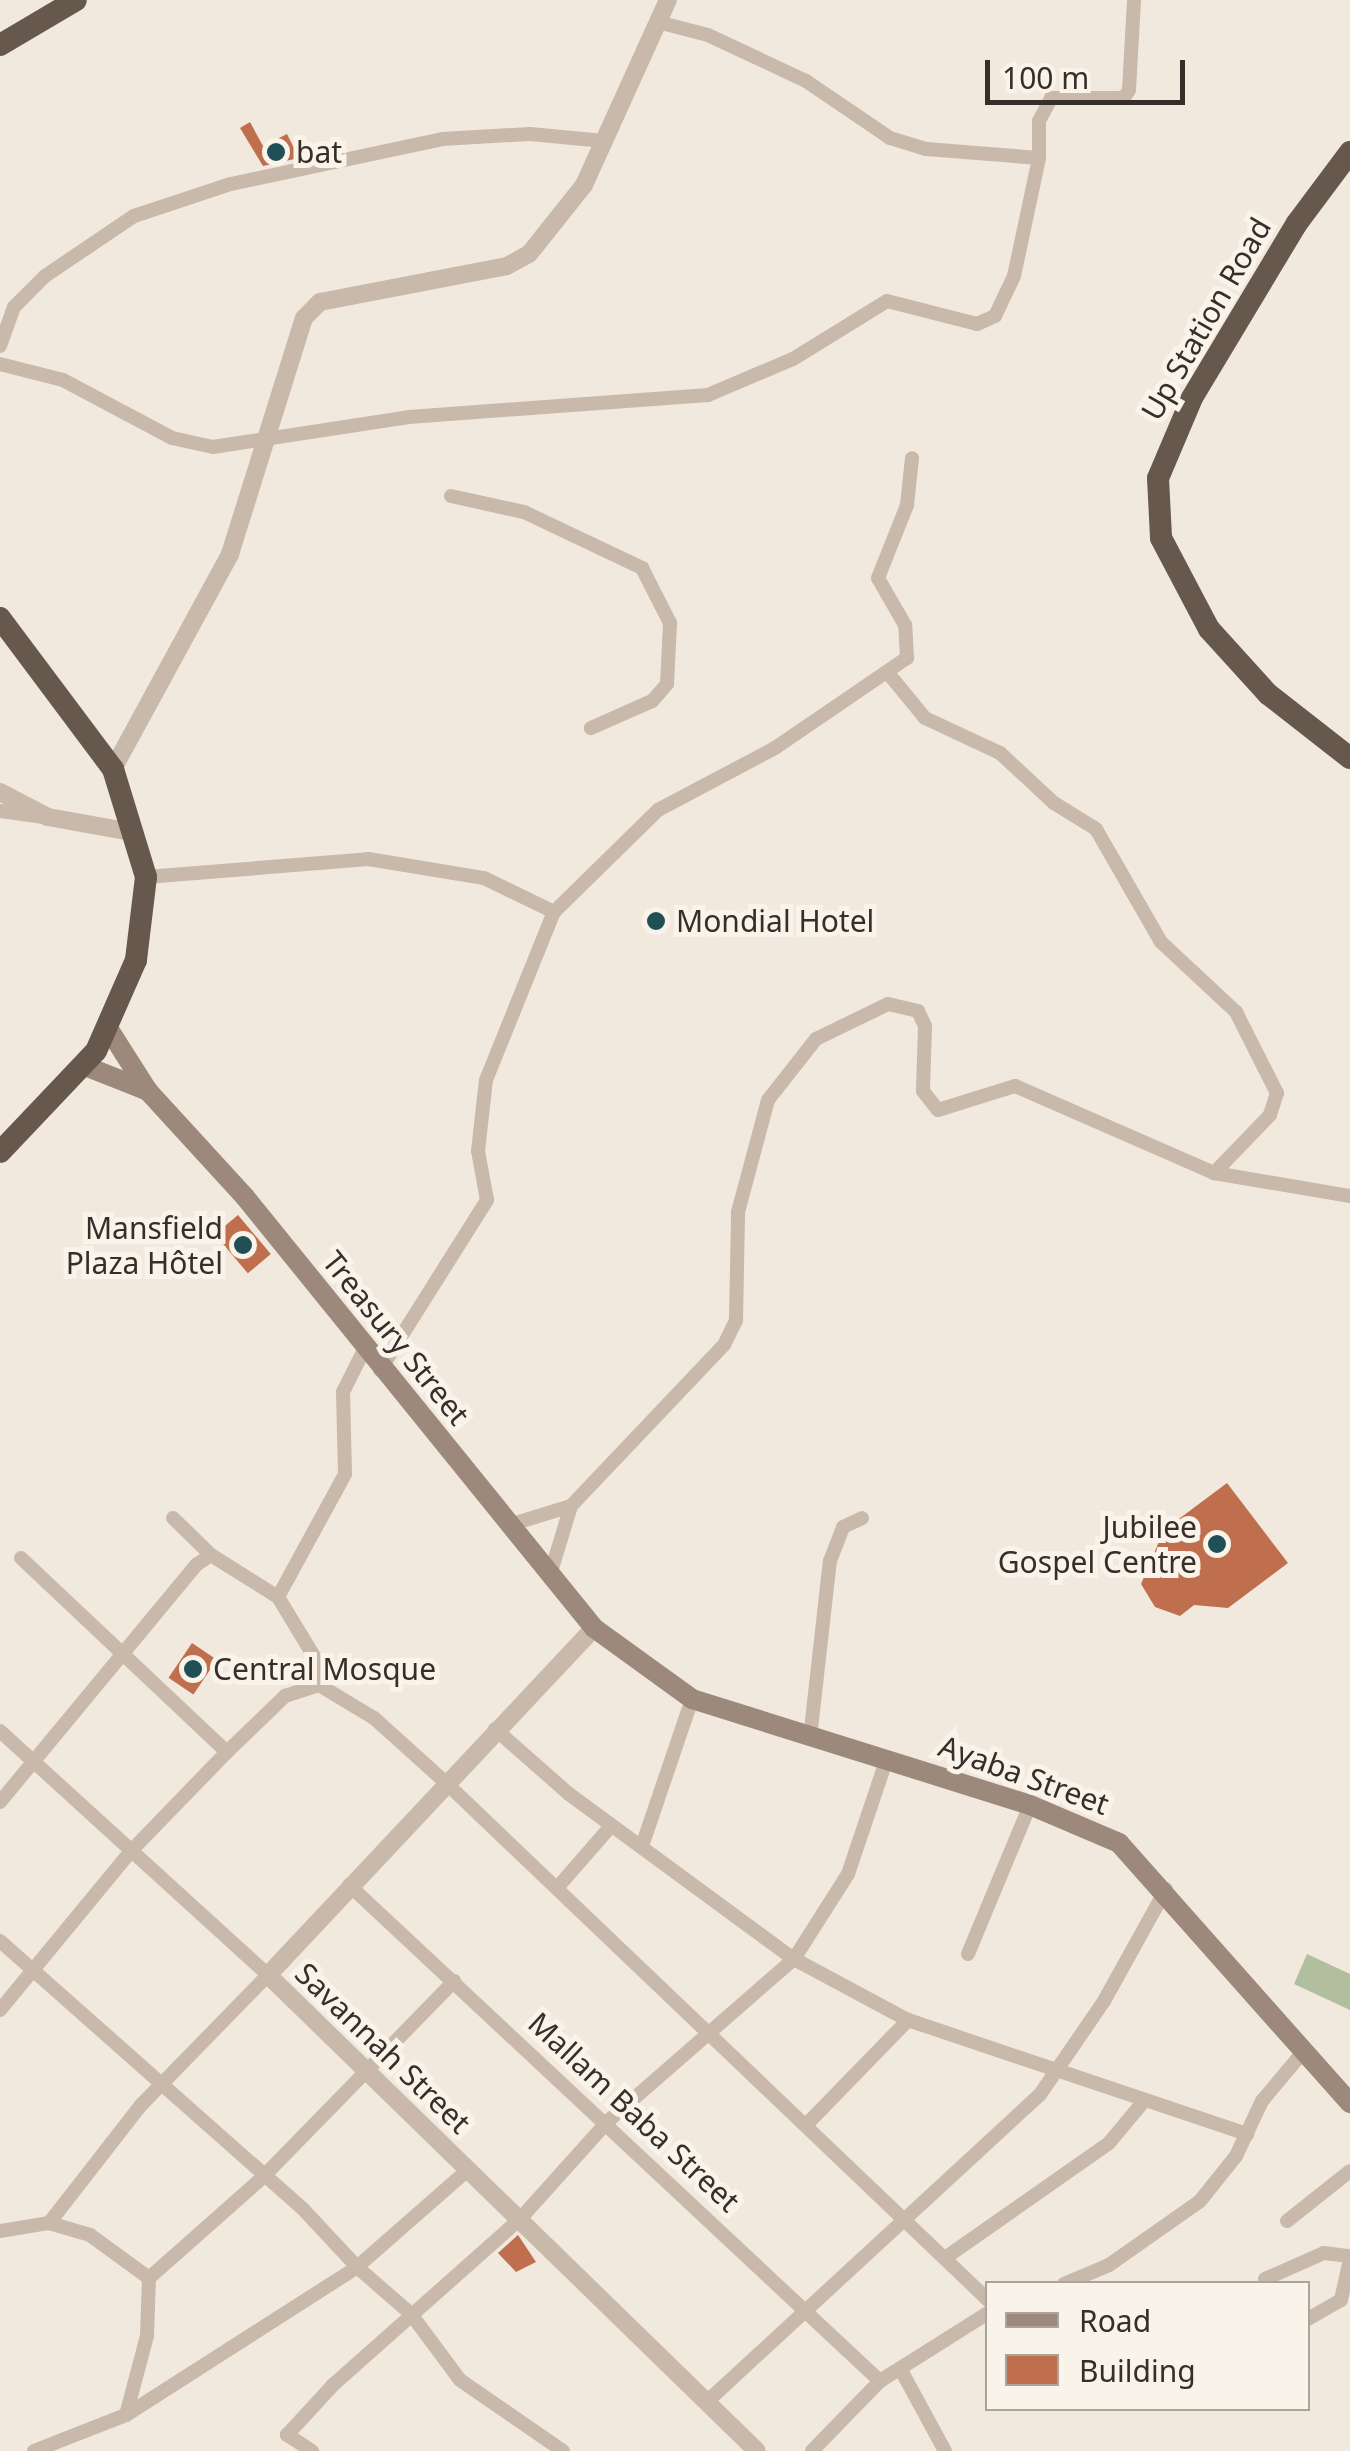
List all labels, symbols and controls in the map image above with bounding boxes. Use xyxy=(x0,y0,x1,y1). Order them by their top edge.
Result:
scale bar xyxy=(990,40,1190,102)
text: 100 m xyxy=(1002,57,1089,98)
place label: bat xyxy=(296,134,342,170)
marker: bat xyxy=(265,141,287,163)
street label: Up Station Road xyxy=(1134,212,1278,426)
place label: Mondial Hotel xyxy=(676,903,874,939)
marker: Mondial Hotel xyxy=(645,910,667,932)
place label: Mansfield Plaza Hôtel xyxy=(66,1210,223,1280)
marker: Mansfield Plaza Hôtel xyxy=(232,1234,254,1256)
street label: Treasury Street xyxy=(315,1244,477,1432)
place label: Jubilee Gospel Centre xyxy=(998,1509,1197,1580)
marker: Jubilee Gospel Centre xyxy=(1206,1533,1228,1555)
place label: Central Mosque xyxy=(213,1651,436,1687)
marker: Central Mosque xyxy=(182,1658,204,1680)
street label: Ayaba Street xyxy=(934,1728,1114,1822)
street label: Savannah Street xyxy=(288,1955,478,2141)
street label: Mallam Baba Street xyxy=(521,2005,747,2219)
legend xyxy=(985,2281,1310,2411)
text: Road xyxy=(1079,2300,1151,2341)
text: Building xyxy=(1079,2350,1196,2391)

